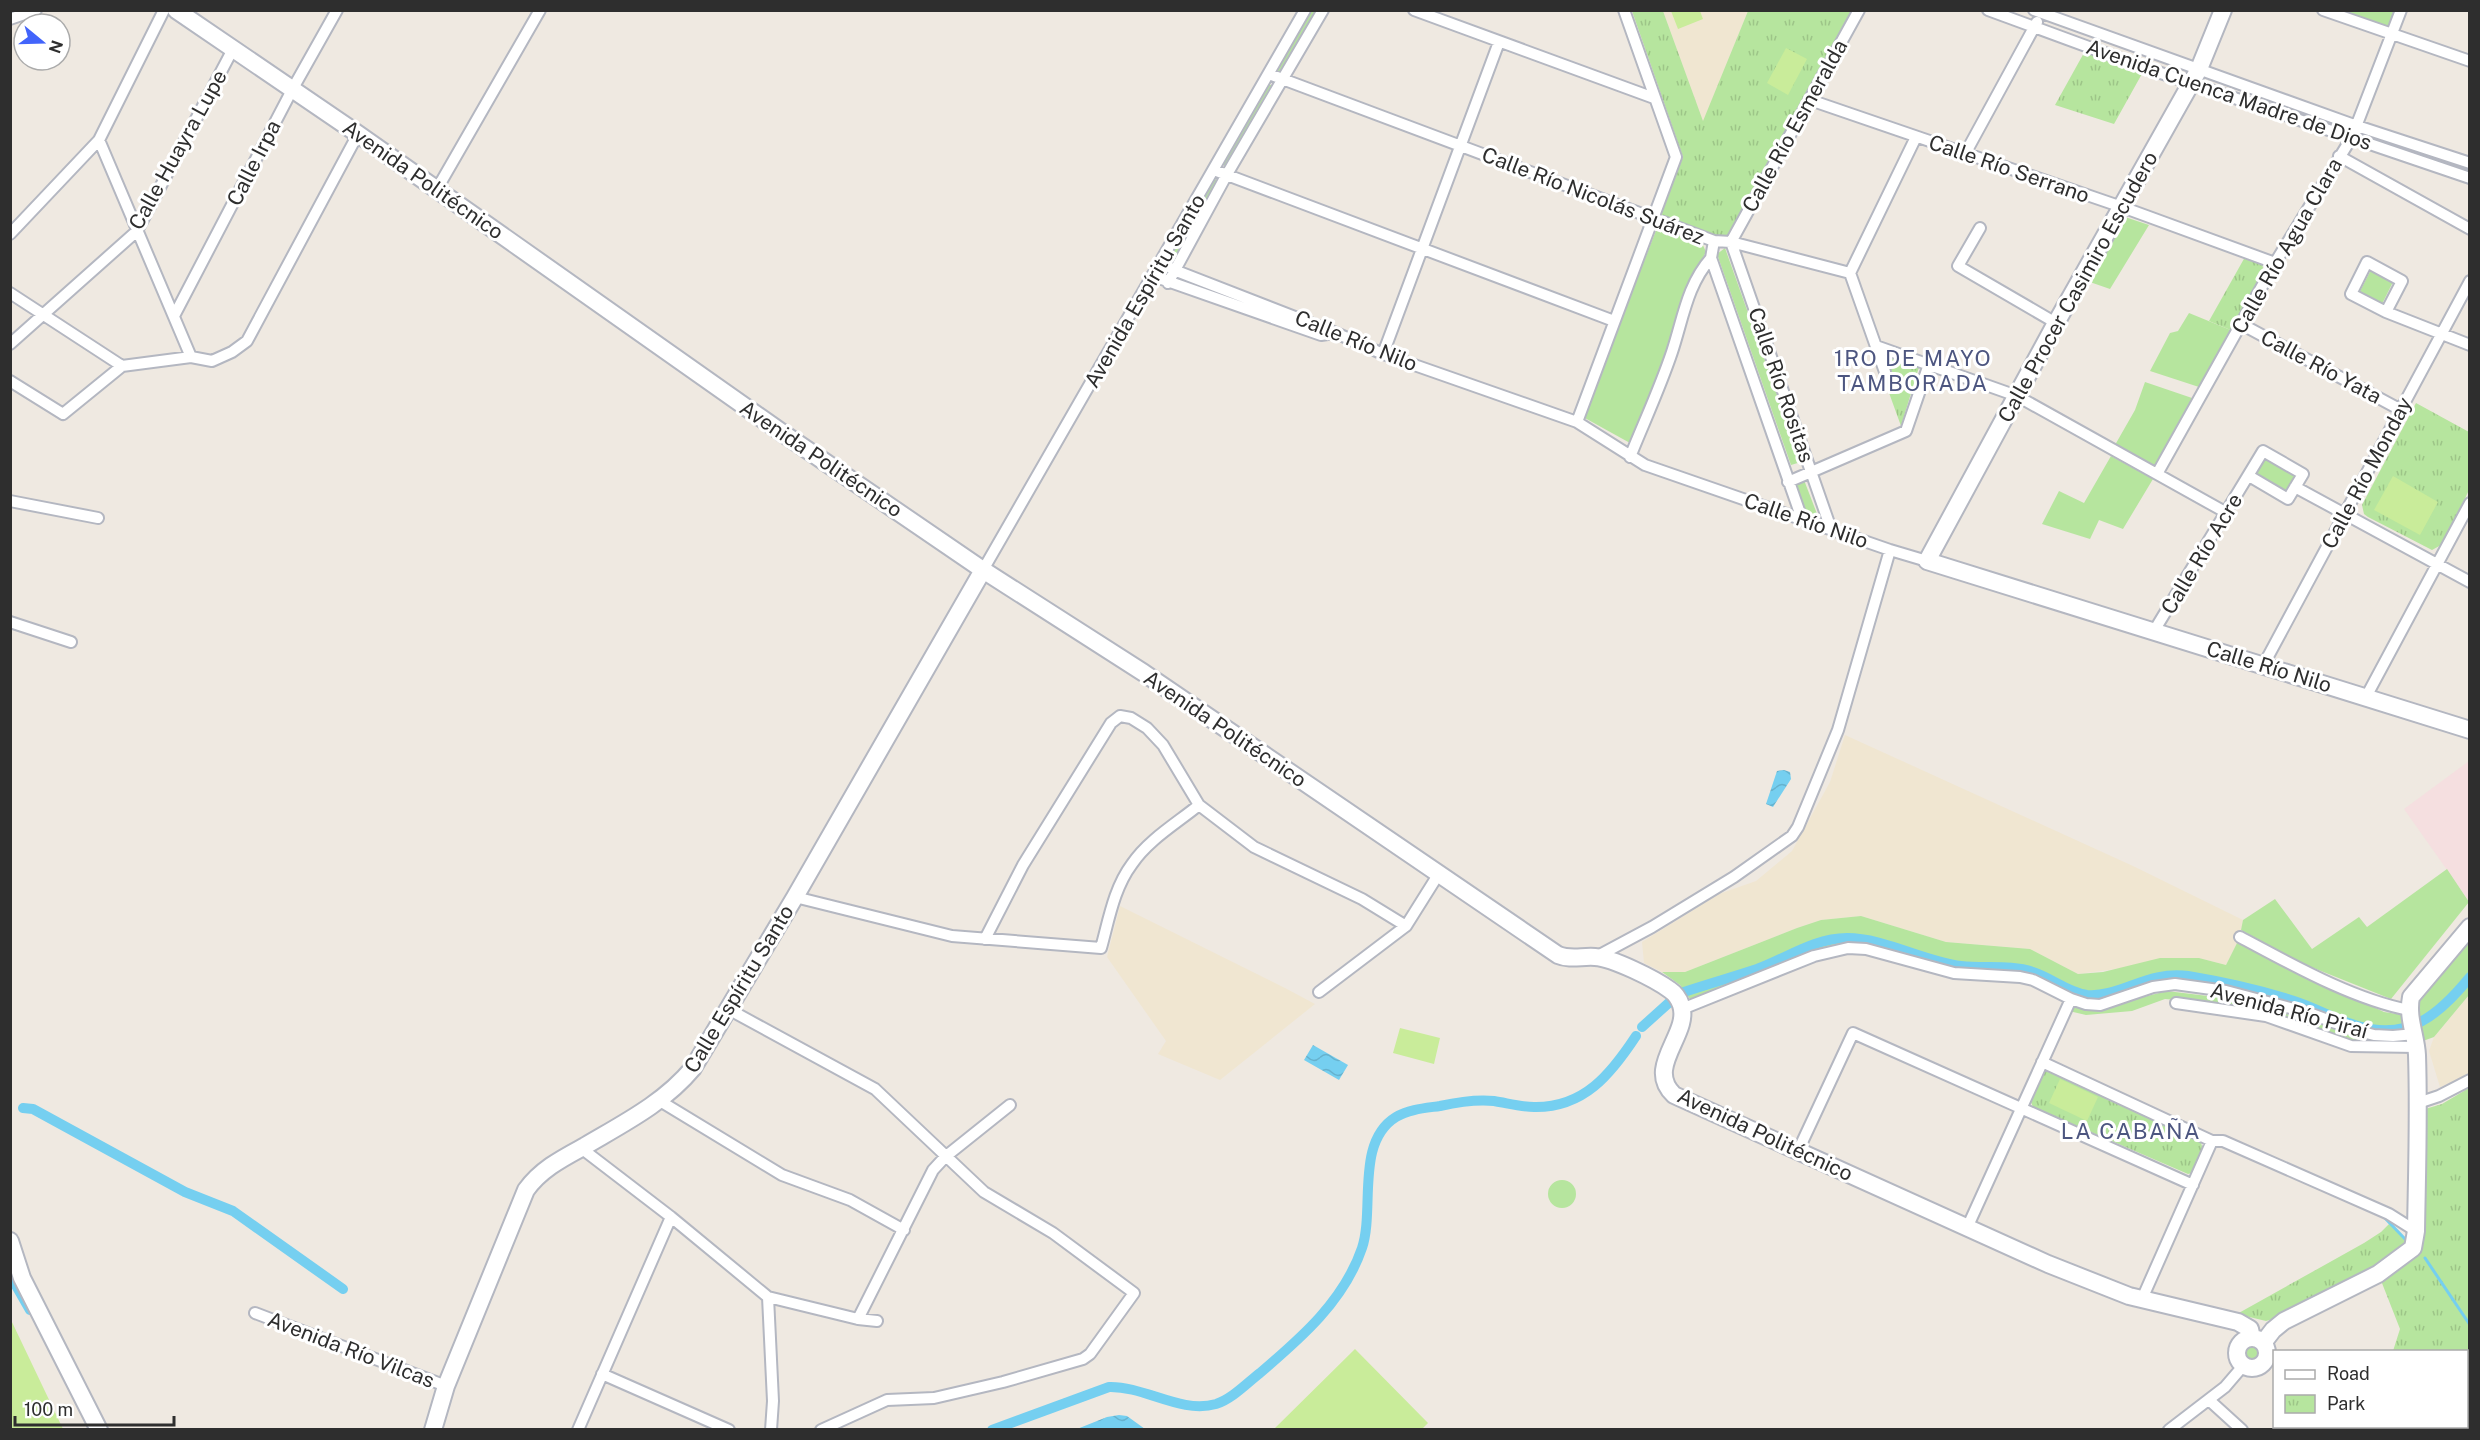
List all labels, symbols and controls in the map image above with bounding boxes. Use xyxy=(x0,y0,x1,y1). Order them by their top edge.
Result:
north arrow xyxy=(12,12,72,72)
street label: Avenida Cuenca Madre de Dios xyxy=(2083,34,2375,155)
street label: Calle Río Esmeralda xyxy=(1737,35,1852,216)
text: N xyxy=(45,38,67,56)
street label: Calle Huayra Lupe xyxy=(123,65,232,234)
street label: Avenida Politécnico xyxy=(338,115,509,244)
street label: Calle Irpa xyxy=(221,116,286,210)
street label: Calle Río Serrano xyxy=(1926,129,2093,208)
street label: Calle Río Nicolás Suárez xyxy=(1479,142,1708,249)
street label: Calle Procer Casimiro Escudero xyxy=(1992,147,2163,427)
street label: Calle Río Agua Clara xyxy=(2226,153,2347,338)
street label: Avenida Espíritu Santo xyxy=(1079,189,1210,392)
street label: Calle Río Rositas xyxy=(1743,304,1820,466)
street label: Calle Río Nilo xyxy=(1291,305,1421,376)
street label: Calle Río Yata xyxy=(2257,324,2386,409)
district label: 1RO DE MAYO TAMBORADA xyxy=(1834,345,1992,396)
street label: Calle Río Monday xyxy=(2316,393,2417,553)
street label: Avenida Politécnico xyxy=(735,395,907,522)
street label: Calle Río Nilo xyxy=(1741,488,1871,553)
street label: Calle Río Acre xyxy=(2156,489,2247,619)
street label: Calle Río Nilo xyxy=(2204,636,2335,697)
street label: Avenida Politécnico xyxy=(1139,665,1311,792)
street label: Calle Espíritu Santo xyxy=(679,900,799,1077)
street label: Avenida Río Piraí xyxy=(2208,978,2371,1044)
street label: Avenida Politécnico xyxy=(1674,1083,1857,1186)
district label: LA CABAÑA xyxy=(2061,1117,2201,1144)
street label: Avenida Río Vilcas xyxy=(264,1306,438,1393)
legend xyxy=(2273,1350,2468,1428)
text: Road xyxy=(2327,1363,2370,1384)
scale bar xyxy=(15,1389,174,1427)
text: Park xyxy=(2327,1393,2365,1414)
text: 100 m xyxy=(24,1399,73,1420)

